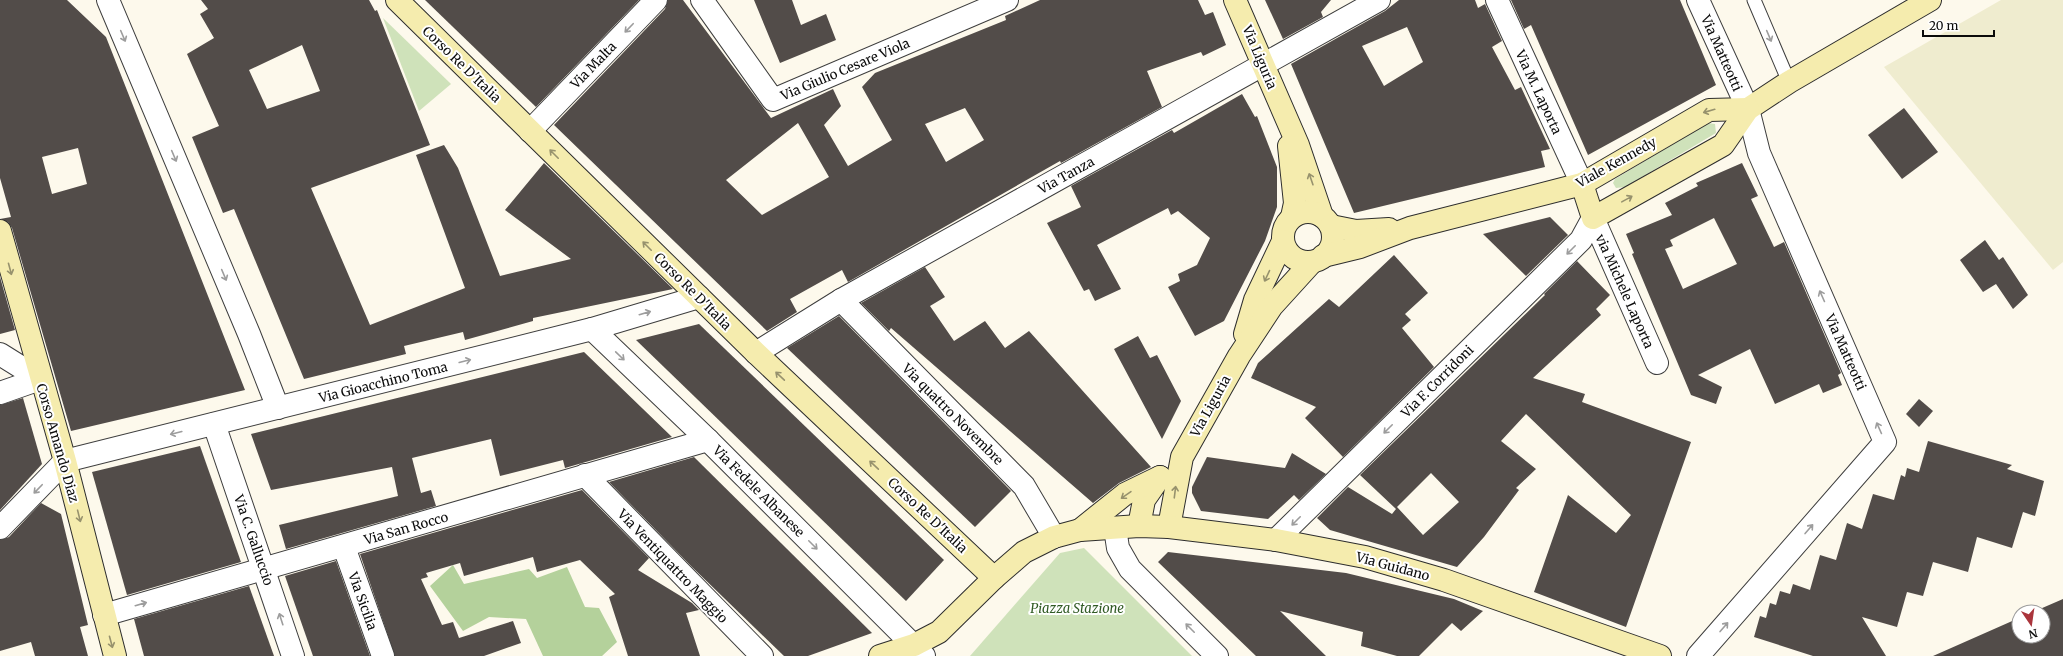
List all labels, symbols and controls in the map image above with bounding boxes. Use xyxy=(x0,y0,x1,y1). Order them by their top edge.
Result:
street label: Via Matteotti xyxy=(1697,12,1746,94)
scale bar xyxy=(1923,12,1994,38)
text: 20 m xyxy=(1929,18,1958,33)
street label: Via Liguria xyxy=(1238,22,1281,92)
street label: Corso Re D'Italia xyxy=(419,23,505,106)
one-way arrow xyxy=(624,23,634,33)
one-way arrow xyxy=(120,29,128,41)
one-way arrow xyxy=(1766,29,1773,41)
street label: Via Giulio Cesare Viola xyxy=(777,35,912,105)
street label: Via Malta xyxy=(566,38,620,93)
street label: Via M. Laporta xyxy=(1511,46,1566,137)
one-way arrow xyxy=(1703,108,1716,115)
street label: Viale Kennedy xyxy=(1572,133,1660,192)
one-way arrow xyxy=(171,149,178,161)
one-way arrow xyxy=(549,150,559,159)
street label: Via Tanza xyxy=(1034,153,1097,198)
one-way arrow xyxy=(1306,174,1314,186)
one-way arrow xyxy=(1621,194,1633,202)
street label: via Michele Laporta xyxy=(1591,230,1657,351)
one-way arrow xyxy=(642,241,652,251)
one-way arrow xyxy=(1566,245,1576,255)
street label: Corso Re D'Italia xyxy=(650,249,735,334)
one-way arrow xyxy=(7,262,14,275)
one-way arrow xyxy=(221,269,229,281)
one-way arrow xyxy=(1263,270,1270,282)
one-way arrow xyxy=(1817,291,1825,303)
one-way arrow xyxy=(638,309,651,316)
street label: Via Matteotti xyxy=(1821,311,1870,393)
street label: Via F. Corridoni xyxy=(1397,341,1477,422)
one-way arrow xyxy=(615,351,625,361)
one-way arrow xyxy=(459,357,472,364)
street label: Via Gioacchino Toma xyxy=(316,358,449,407)
street label: Via quattro Novembre xyxy=(898,359,1007,469)
one-way arrow xyxy=(775,371,785,380)
street label: Via Liguria xyxy=(1186,372,1234,441)
street label: Corso Amando Diaz xyxy=(32,382,83,505)
one-way arrow xyxy=(1875,423,1883,435)
one-way arrow xyxy=(1383,424,1393,434)
one-way arrow xyxy=(170,430,183,437)
street label: Via Fedele Albanese xyxy=(709,441,808,541)
one-way arrow xyxy=(869,460,879,470)
street label: Corso Re D'Italia xyxy=(884,474,971,557)
one-way arrow xyxy=(33,484,42,494)
one-way arrow xyxy=(1171,486,1179,499)
one-way arrow xyxy=(1121,491,1132,499)
street label: Via C. Galluccio xyxy=(230,492,277,588)
street label: Via Ventiquattro Maggio xyxy=(613,505,732,627)
street label: Via San Rocco xyxy=(361,508,451,549)
one-way arrow xyxy=(75,509,83,522)
one-way arrow xyxy=(1291,516,1301,526)
one-way arrow xyxy=(1805,523,1814,534)
one-way arrow xyxy=(808,540,818,550)
street label: Via Guidano xyxy=(1353,548,1432,585)
street label: Via Sicilia xyxy=(344,569,381,632)
one-way arrow xyxy=(135,600,148,608)
park label: Piazza Stazione xyxy=(1030,600,1124,617)
north arrow xyxy=(2011,604,2051,644)
one-way arrow xyxy=(277,613,284,626)
one-way arrow xyxy=(1719,621,1728,632)
one-way arrow xyxy=(1185,623,1195,633)
text: N xyxy=(2027,626,2039,642)
one-way arrow xyxy=(108,635,115,648)

